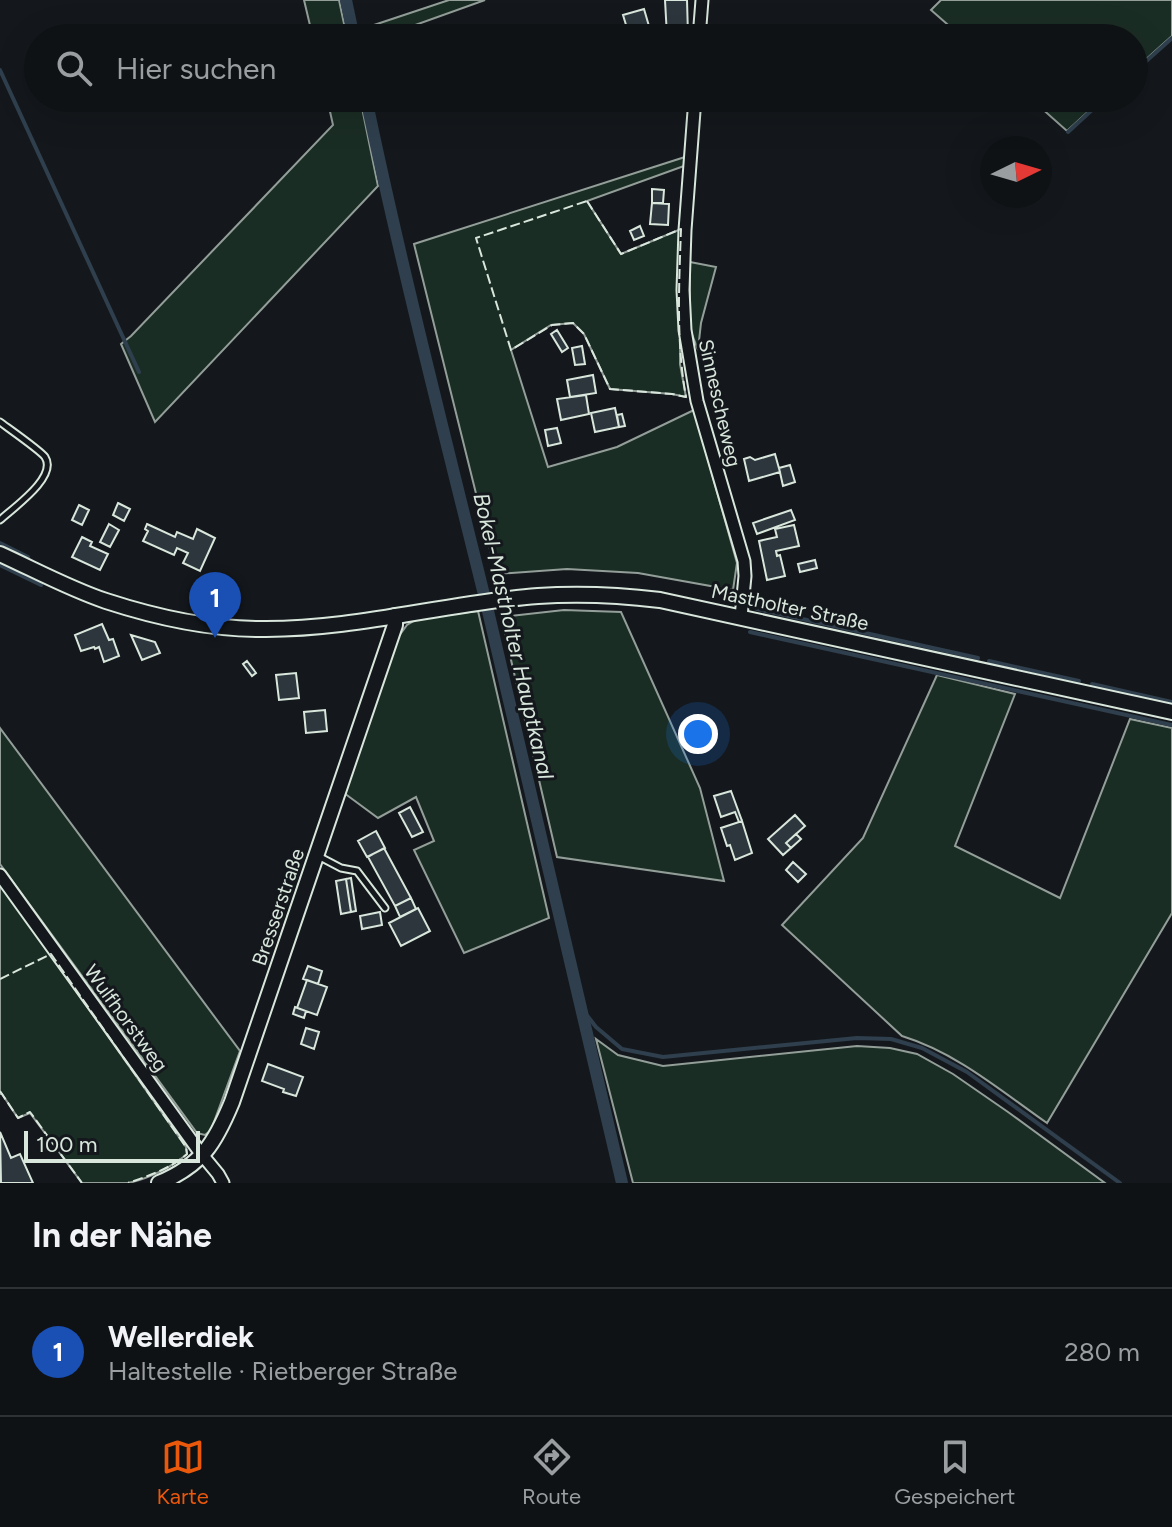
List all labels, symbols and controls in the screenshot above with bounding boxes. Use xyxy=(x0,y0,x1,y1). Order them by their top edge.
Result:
search box xyxy=(24,24,1148,112)
icon: search xyxy=(52,46,96,90)
text: Hier suchen xyxy=(116,50,276,87)
north arrow xyxy=(980,136,1052,208)
street label: Sinnescheweg xyxy=(694,337,746,469)
water label: Bokel-Mastholter Hauptkanal xyxy=(467,490,560,782)
pin: 1 xyxy=(189,572,241,638)
street label: Mastholter Straße xyxy=(709,579,871,635)
your location xyxy=(678,714,718,754)
street label: Bresserstraße xyxy=(247,845,309,969)
street label: Wulfhorstweg xyxy=(79,960,173,1076)
scale bar xyxy=(24,1127,200,1163)
text: 100 m xyxy=(36,1131,97,1158)
text: In der Nähe xyxy=(32,1215,212,1256)
text: Wellerdiek xyxy=(108,1318,254,1355)
text: 1 xyxy=(53,1336,63,1368)
text: 280 m xyxy=(1064,1336,1140,1368)
text: Haltestelle · Rietberger Straße xyxy=(108,1355,458,1387)
tab: Karte xyxy=(157,1435,209,1510)
tab: Route xyxy=(522,1435,581,1510)
tab: Gespeichert xyxy=(894,1435,1015,1510)

